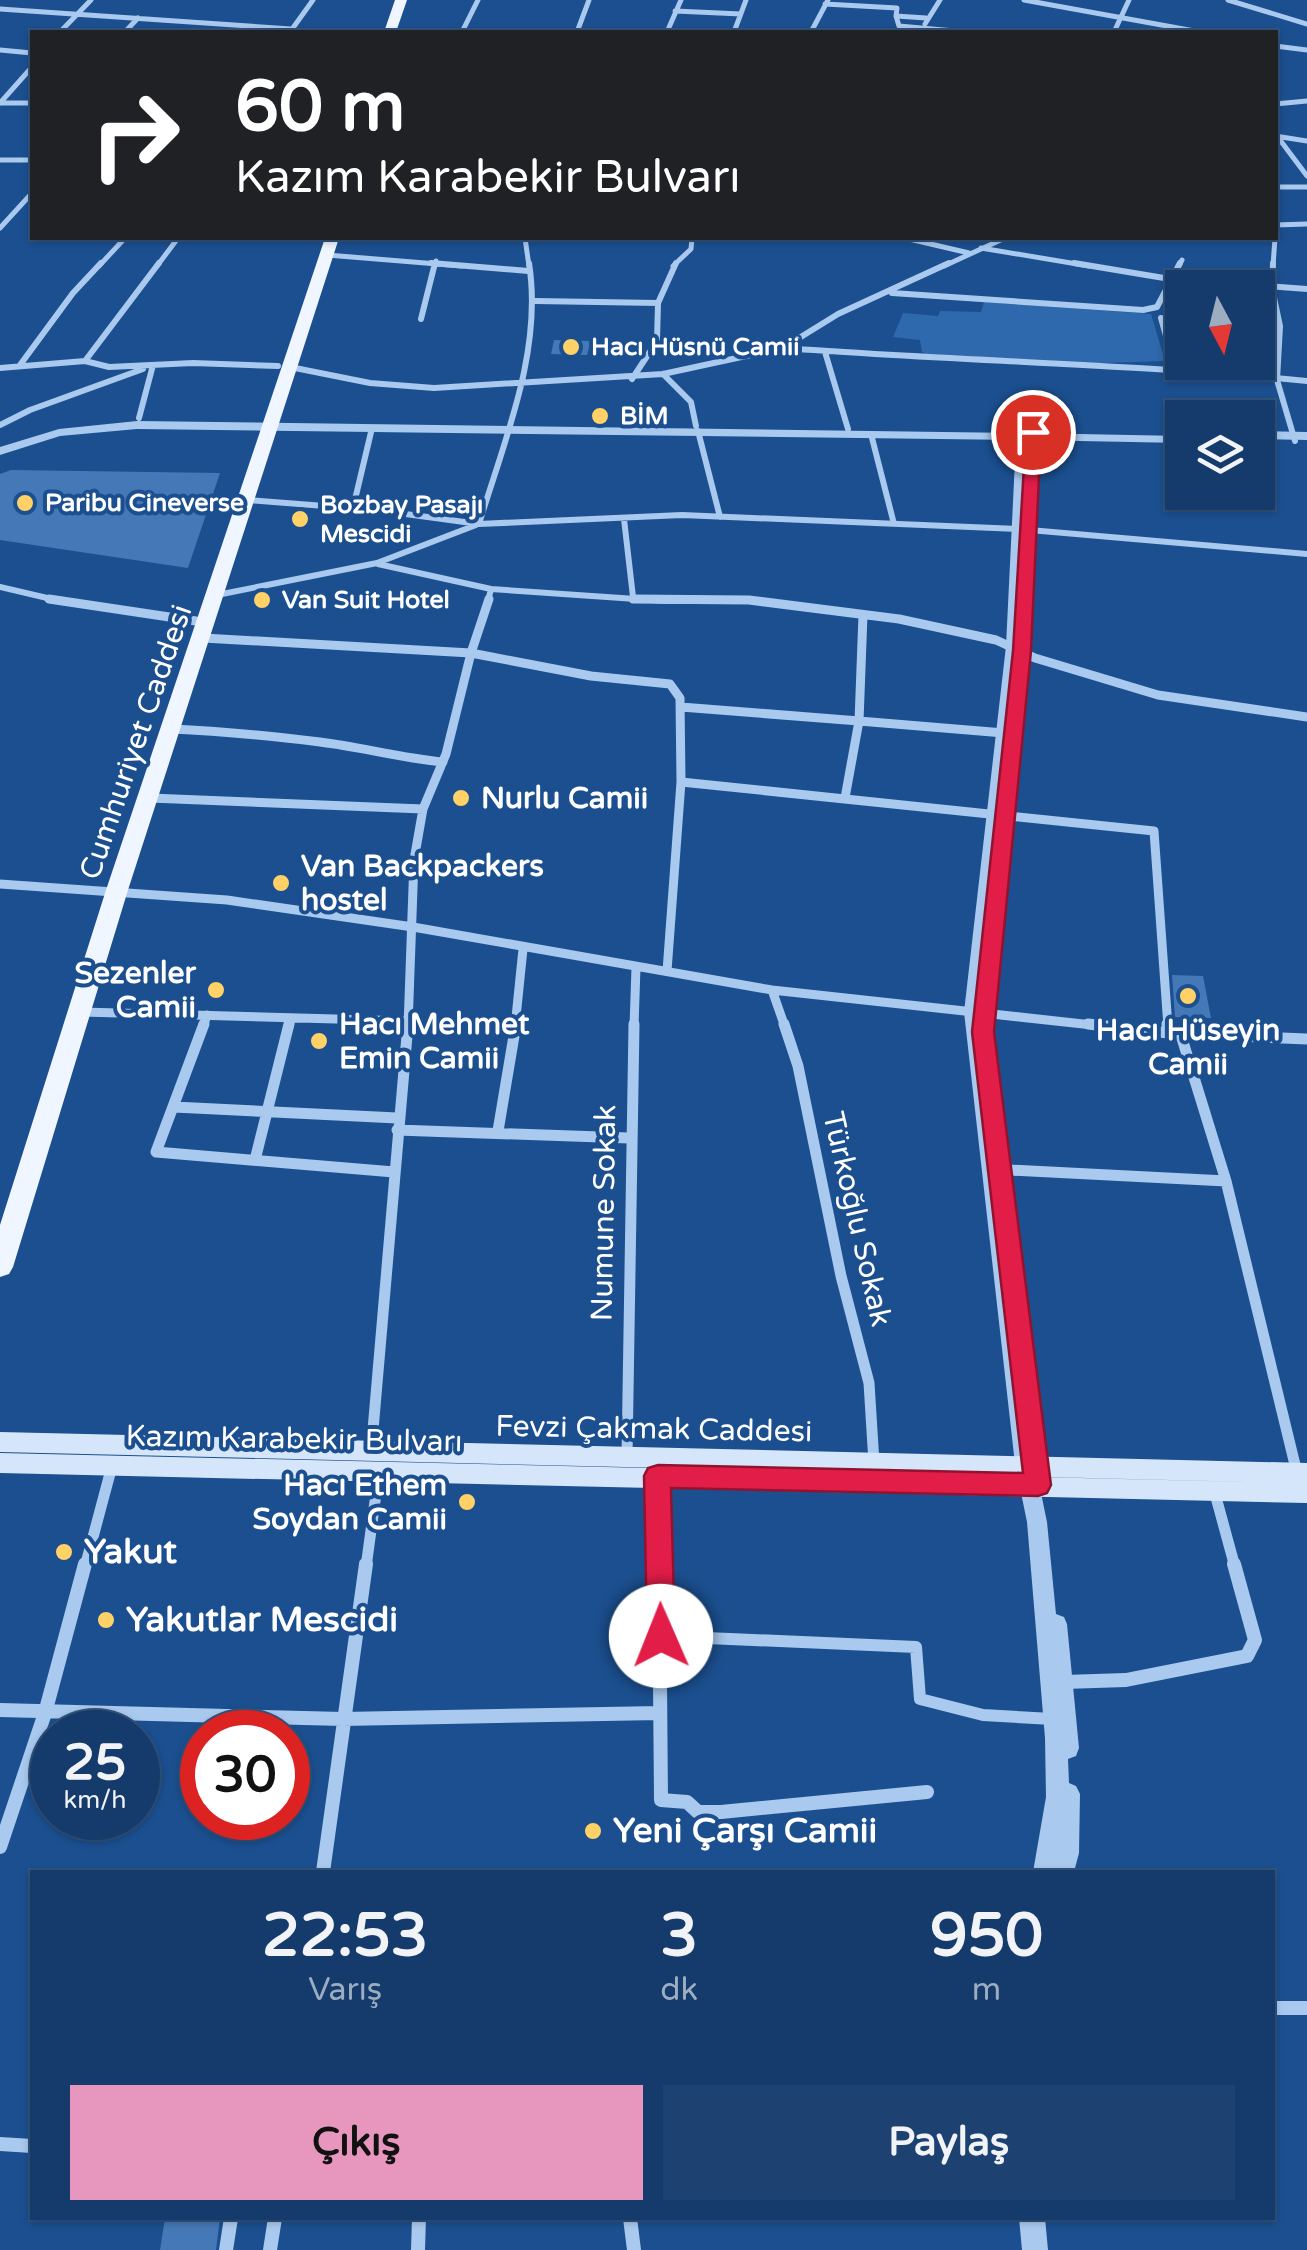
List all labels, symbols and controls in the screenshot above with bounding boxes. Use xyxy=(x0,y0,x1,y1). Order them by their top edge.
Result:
text: 60 m xyxy=(235,66,405,150)
icon: right xyxy=(70,70,200,200)
text: Kazım Karabekir Bulvarı xyxy=(235,151,740,205)
north arrow xyxy=(1165,270,1275,380)
map controls xyxy=(1165,270,1275,510)
place label: Hacı Hüsnü Camii xyxy=(591,332,799,362)
marker: Hacı Hüsnü Camii xyxy=(560,336,582,358)
pin xyxy=(991,390,1076,475)
button: layers xyxy=(1165,400,1275,510)
place label: BİM xyxy=(620,401,669,431)
marker: BİM xyxy=(589,405,611,427)
icon: arrive xyxy=(1006,405,1061,460)
place label: Paribu Cineverse xyxy=(45,488,244,518)
place label: Bozbay Pasajı Mescidi xyxy=(320,490,483,549)
marker: Paribu Cineverse xyxy=(14,492,36,514)
marker: Bozbay Pasajı Mescidi xyxy=(289,508,311,530)
place label: Van Suit Hotel xyxy=(282,585,450,615)
marker: Van Suit Hotel xyxy=(251,589,273,611)
street label: Cumhuriyet Caddesi xyxy=(72,600,200,884)
place label: Nurlu Camii xyxy=(481,780,648,817)
marker: Nurlu Camii xyxy=(450,787,472,809)
place label: Van Backpackers hostel xyxy=(301,848,544,919)
marker: Van Backpackers hostel xyxy=(270,872,292,894)
place label: Sezenler Camii xyxy=(74,955,197,1026)
marker: Sezenler Camii xyxy=(205,979,227,1001)
marker: Hacı Hüseyin Camii xyxy=(1177,985,1199,1007)
place label: Hacı Mehmet Emin Camii xyxy=(339,1006,530,1077)
place label: Hacı Hüseyin Camii xyxy=(1096,1012,1280,1083)
marker: Hacı Mehmet Emin Camii xyxy=(308,1030,330,1052)
street label: Numune Sokak xyxy=(584,1104,624,1322)
street label: Türkoğlu Sokak xyxy=(814,1108,900,1330)
street label: Fevzi Çakmak Caddesi xyxy=(495,1408,813,1450)
street label: Kazım Karabekir Bulvarı xyxy=(125,1418,463,1460)
place label: Hacı Ethem Soydan Camii xyxy=(253,1467,447,1538)
marker: Hacı Ethem Soydan Camii xyxy=(456,1491,478,1513)
place label: Yakut xyxy=(84,1531,178,1573)
marker: Yakut xyxy=(53,1541,75,1563)
position arrow xyxy=(609,1584,713,1688)
place label: Yakutlar Mescidi xyxy=(126,1599,398,1641)
marker: Yakutlar Mescidi xyxy=(95,1609,117,1631)
speed limit sign: 30 xyxy=(180,1710,310,1840)
text: 25 xyxy=(64,1733,126,1793)
text: km/h xyxy=(64,1785,126,1815)
place label: Yeni Çarşı Camii xyxy=(613,1810,877,1852)
marker: Yeni Çarşı Camii xyxy=(582,1820,604,1842)
text: 22:53 xyxy=(262,1900,428,1972)
text: 3 xyxy=(660,1900,698,1972)
text: 950 xyxy=(930,1900,1043,1972)
text: Varış xyxy=(308,1971,382,2009)
text: dk xyxy=(660,1971,698,2009)
text: m xyxy=(972,1971,1001,2009)
button: Çıkış xyxy=(70,2085,643,2200)
button: Paylaş xyxy=(663,2085,1235,2200)

